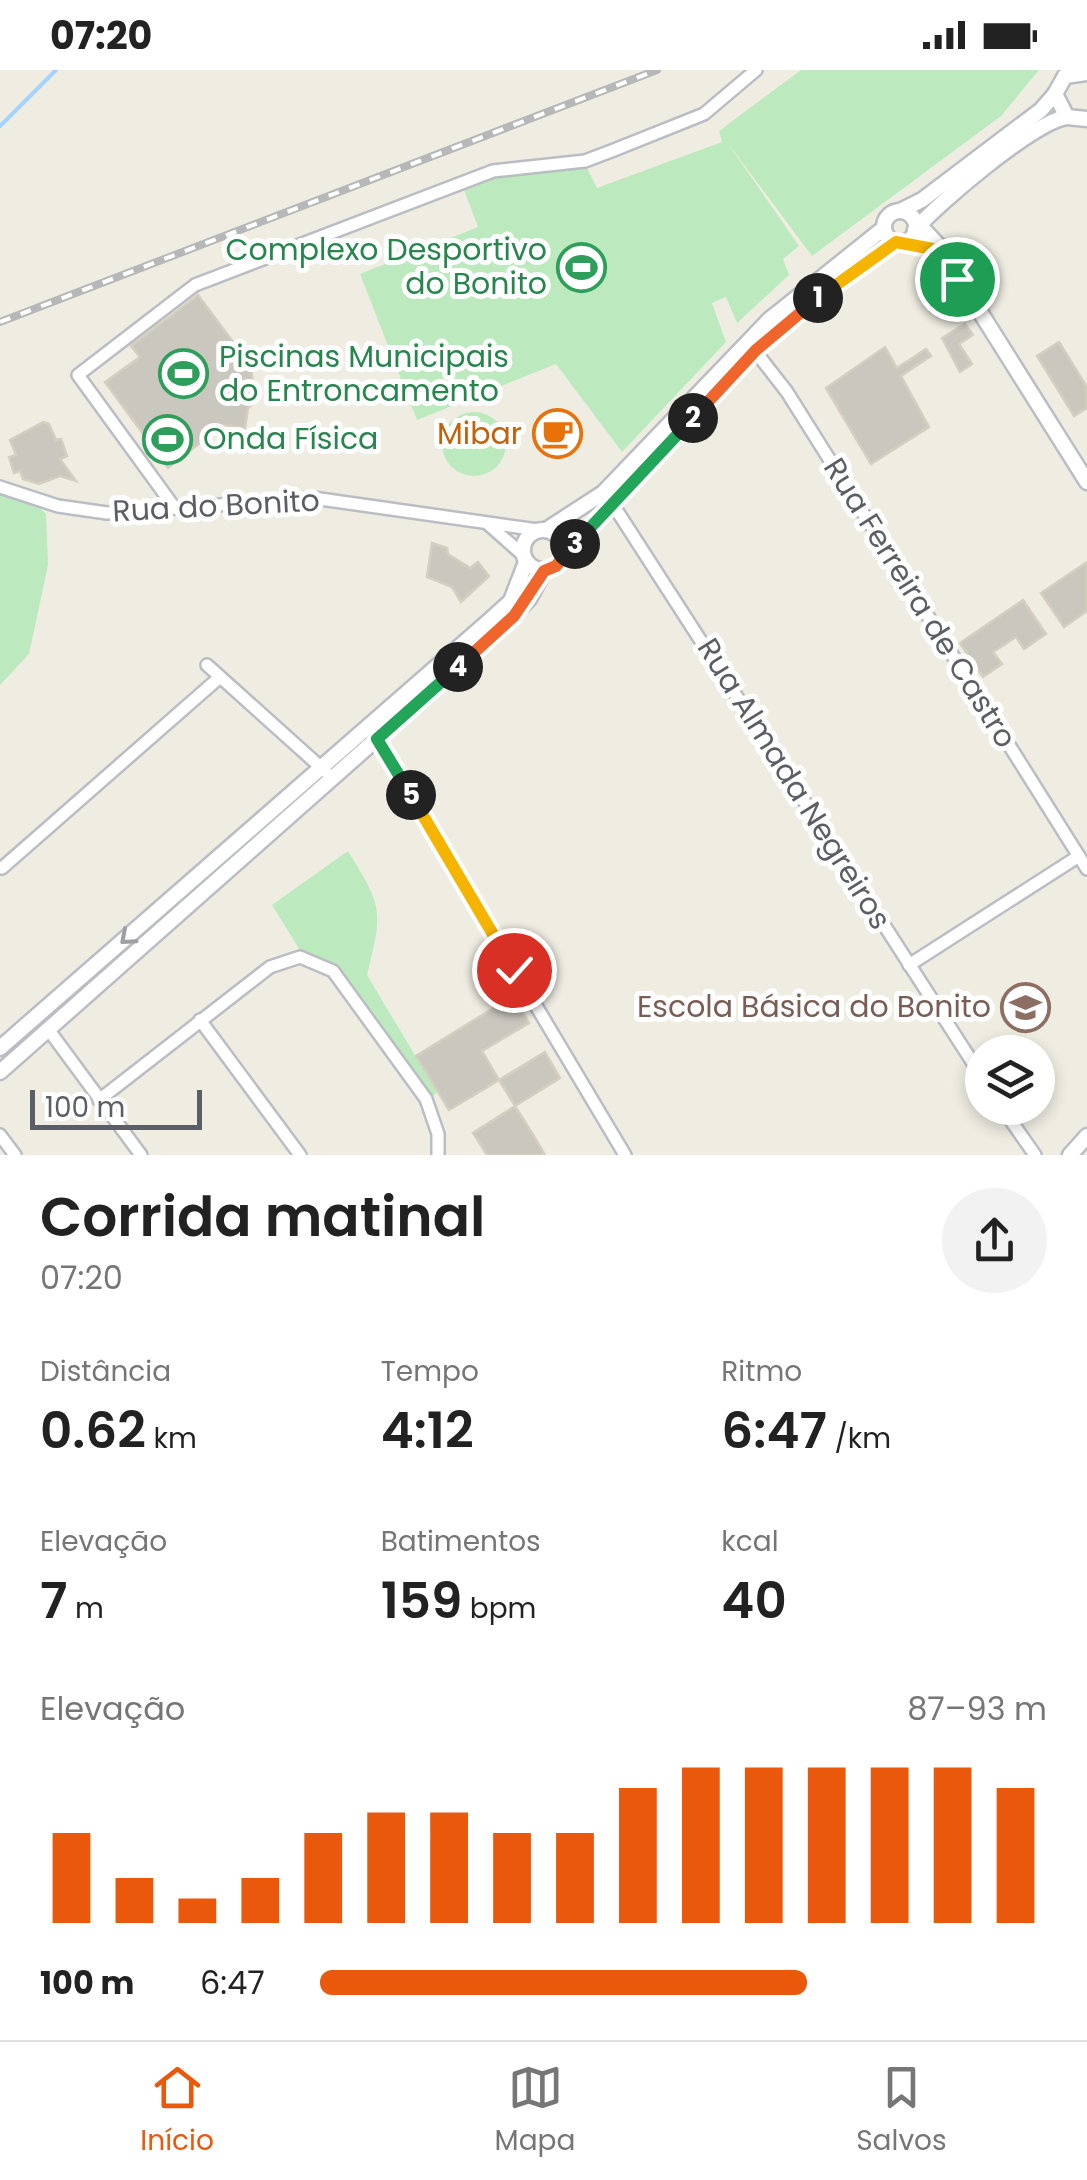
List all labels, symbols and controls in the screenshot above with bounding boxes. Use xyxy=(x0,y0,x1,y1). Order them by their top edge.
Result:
text: 07:20 xyxy=(50,9,152,62)
place label: Complexo Desportivo do Bonito xyxy=(225,228,547,305)
pin xyxy=(915,237,1000,322)
sports icon: Complexo Desportivo do Bonito xyxy=(556,241,608,293)
icon: arrive xyxy=(930,252,985,307)
pin: 1 xyxy=(793,273,843,323)
text: 1 xyxy=(813,278,823,317)
place label: Piscinas Municipais do Entroncamento xyxy=(219,335,509,412)
sports icon: Piscinas Municipais do Entroncamento xyxy=(158,348,210,400)
pin: 2 xyxy=(668,393,718,443)
text: 2 xyxy=(685,398,701,437)
cafe icon: Mibar xyxy=(531,408,583,460)
place label: Mibar xyxy=(437,412,522,455)
sports icon: Onda Física xyxy=(142,413,194,465)
place label: Onda Física xyxy=(203,417,378,460)
street label: Rua Ferreira de Castro xyxy=(814,449,1027,756)
street label: Rua do Bonito xyxy=(111,479,321,532)
pin: 3 xyxy=(550,519,600,569)
text: 3 xyxy=(567,524,583,563)
street label: Rua Almada Negreiros xyxy=(687,630,902,938)
pin: 4 xyxy=(433,642,483,692)
text: 4 xyxy=(449,647,467,686)
pin: 5 xyxy=(386,770,436,820)
text: 5 xyxy=(402,775,420,814)
one-way arrow xyxy=(121,927,139,945)
pin xyxy=(472,928,557,1013)
icon: check xyxy=(487,943,542,998)
school or university icon: Escola Básica do Bonito xyxy=(1000,981,1052,1033)
place label: Escola Básica do Bonito xyxy=(637,985,991,1028)
map controls xyxy=(965,1035,1055,1125)
button: layers xyxy=(965,1035,1055,1125)
scale bar xyxy=(30,1085,202,1130)
text: 100 m xyxy=(45,1088,125,1127)
text: Corrida matinal xyxy=(40,1178,485,1255)
button: share xyxy=(942,1188,1047,1293)
text: 07:20 xyxy=(40,1255,123,1300)
text: Distância xyxy=(40,1352,171,1391)
text: Tempo xyxy=(381,1352,479,1391)
text: Ritmo xyxy=(721,1352,802,1391)
text: 0.62 xyxy=(40,1395,146,1466)
text: 4:12 xyxy=(381,1395,474,1466)
text: 6:47 xyxy=(721,1395,827,1466)
text: km xyxy=(146,1419,197,1458)
text: /km xyxy=(827,1419,891,1458)
text: Elevação xyxy=(40,1522,167,1561)
text: Batimentos xyxy=(381,1522,541,1561)
text: kcal xyxy=(721,1522,779,1561)
text: 7 xyxy=(40,1565,67,1636)
text: 159 xyxy=(381,1565,462,1636)
text: 40 xyxy=(721,1565,787,1636)
text: m xyxy=(67,1589,104,1628)
text: bpm xyxy=(462,1589,536,1628)
text: Elevação xyxy=(40,1686,185,1731)
text: 87–93 m xyxy=(907,1686,1047,1731)
text: 100 m xyxy=(40,1960,134,2005)
text: 6:47 xyxy=(200,1960,265,2005)
tab: Início xyxy=(140,2060,214,2162)
tab: Mapa xyxy=(495,2060,575,2162)
tab: Salvos xyxy=(856,2060,947,2162)

